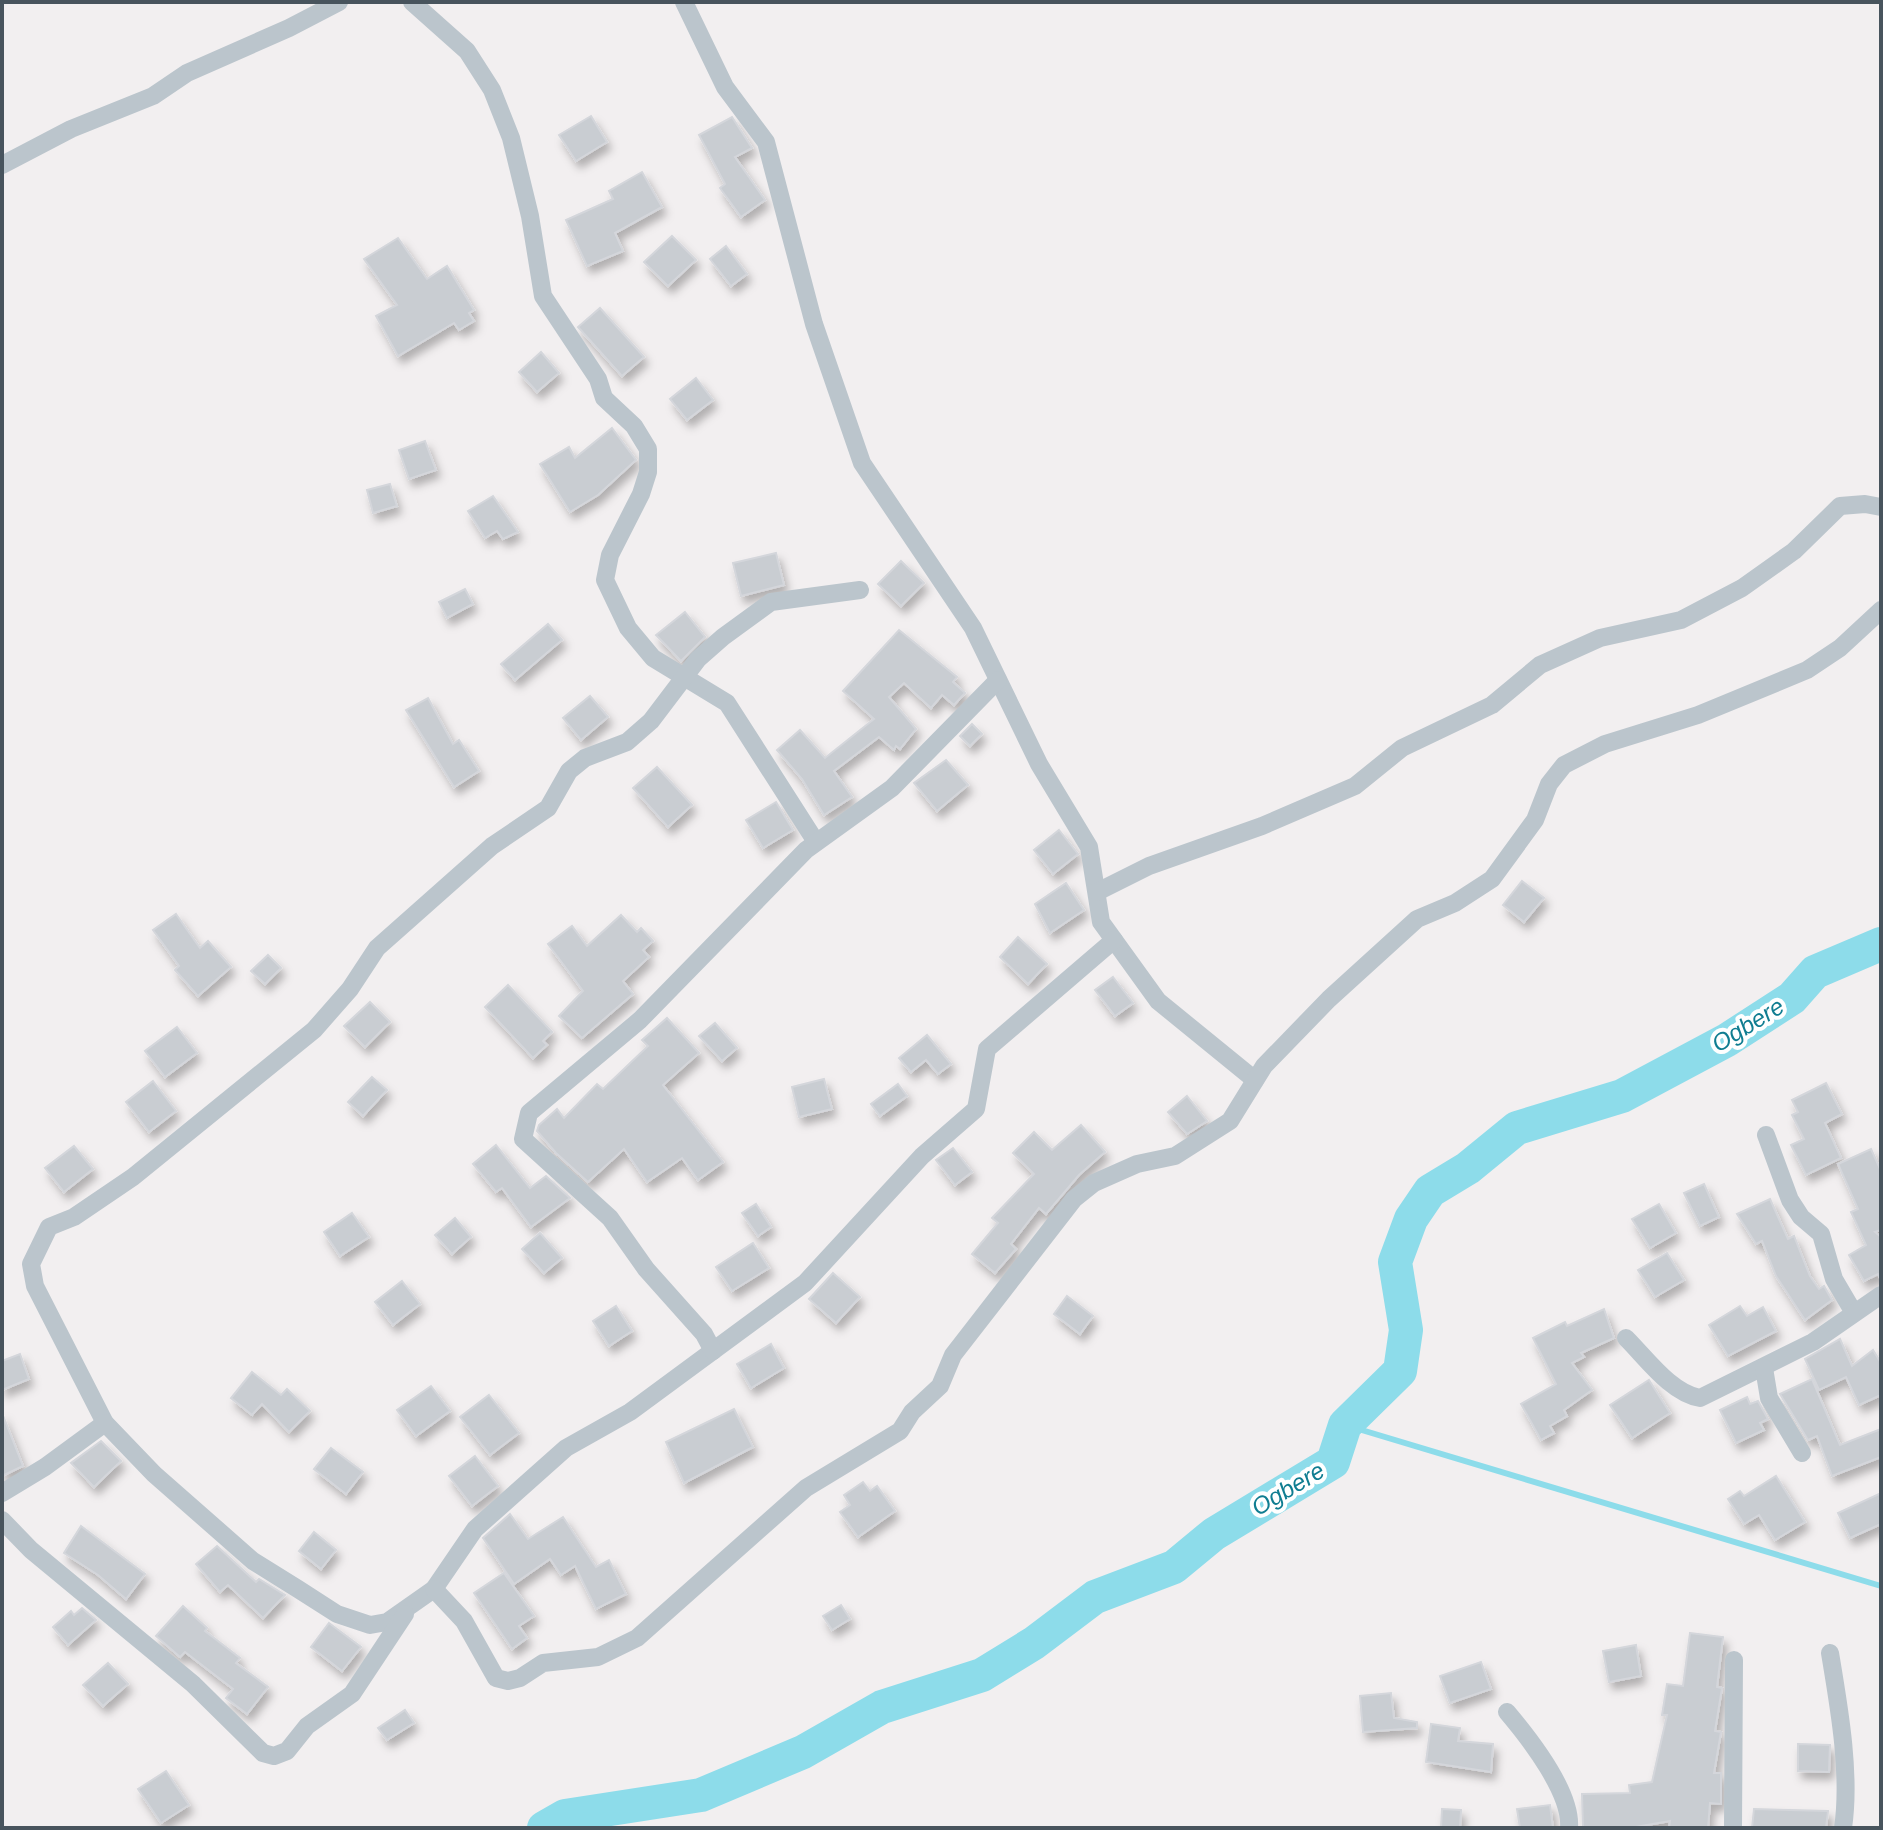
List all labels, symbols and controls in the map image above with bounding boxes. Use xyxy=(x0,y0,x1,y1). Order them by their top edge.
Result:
water label: Ogbere xyxy=(1707,992,1789,1057)
water label: Ogbere xyxy=(1246,1456,1329,1521)

